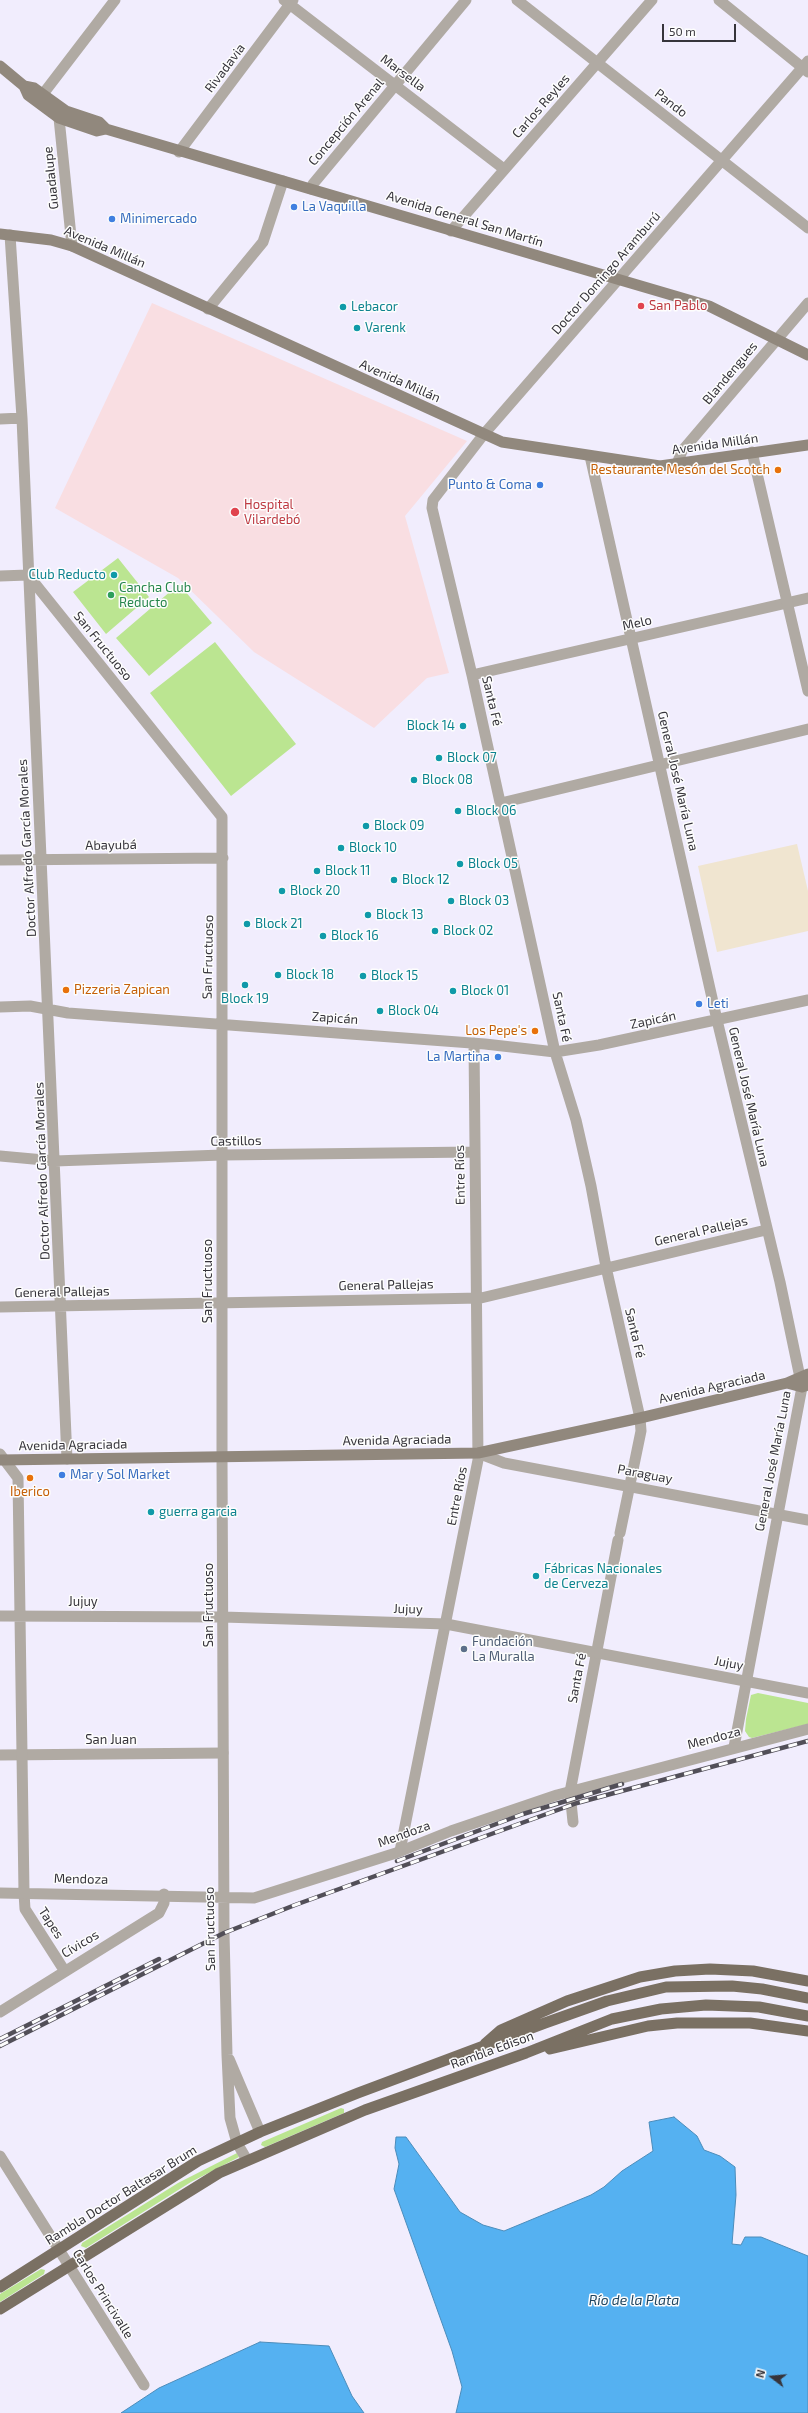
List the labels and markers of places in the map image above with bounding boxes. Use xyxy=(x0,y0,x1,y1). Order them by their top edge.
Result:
place label: La Vaquilla xyxy=(302,199,366,215)
marker: La Vaquilla xyxy=(289,202,299,212)
place label: Minimercado xyxy=(120,211,197,227)
marker: Minimercado xyxy=(107,214,117,224)
place label: San Pablo xyxy=(649,298,707,314)
place label: Lebacor xyxy=(351,299,398,315)
marker: San Pablo xyxy=(636,301,646,311)
marker: Lebacor xyxy=(338,302,348,312)
place label: Varenk xyxy=(365,320,406,336)
marker: Varenk xyxy=(352,323,362,333)
place label: Restaurante Mesón del Scotch xyxy=(590,462,770,478)
marker: Restaurante Mesón del Scotch xyxy=(773,465,783,475)
place label: Punto & Coma xyxy=(448,477,532,493)
marker: Punto & Coma xyxy=(535,480,545,490)
place label: Hospital Vilardebó xyxy=(244,497,300,528)
marker: Hospital Vilardebó xyxy=(229,506,241,518)
place label: Club Reducto xyxy=(29,567,106,583)
marker: Club Reducto xyxy=(109,570,119,580)
place label: Cancha Club Reducto xyxy=(119,580,191,611)
marker: Cancha Club Reducto xyxy=(106,590,116,600)
place label: Block 14 xyxy=(407,718,455,734)
marker: Block 14 xyxy=(458,721,468,731)
place label: Block 07 xyxy=(447,750,497,766)
marker: Block 07 xyxy=(434,753,444,763)
place label: Block 08 xyxy=(422,772,473,788)
marker: Block 08 xyxy=(409,775,419,785)
place label: Block 06 xyxy=(466,803,516,819)
marker: Block 06 xyxy=(453,806,463,816)
place label: Block 09 xyxy=(374,818,424,834)
marker: Block 09 xyxy=(361,821,371,831)
place label: Block 10 xyxy=(349,840,397,856)
marker: Block 10 xyxy=(336,843,346,853)
place label: Block 05 xyxy=(468,856,518,872)
marker: Block 05 xyxy=(455,859,465,869)
place label: Block 11 xyxy=(325,863,371,879)
marker: Block 11 xyxy=(312,866,322,876)
place label: Block 12 xyxy=(402,872,450,888)
marker: Block 12 xyxy=(389,875,399,885)
place label: Block 20 xyxy=(290,883,340,899)
marker: Block 20 xyxy=(277,886,287,896)
place label: Block 03 xyxy=(459,893,509,909)
marker: Block 03 xyxy=(446,896,456,906)
place label: Block 13 xyxy=(376,907,424,923)
marker: Block 13 xyxy=(363,910,373,920)
place label: Block 21 xyxy=(255,916,303,932)
marker: Block 21 xyxy=(242,919,252,929)
place label: Block 02 xyxy=(443,923,493,939)
marker: Block 02 xyxy=(430,926,440,936)
place label: Block 16 xyxy=(331,928,379,944)
marker: Block 16 xyxy=(318,931,328,941)
place label: Block 18 xyxy=(286,967,334,983)
place label: Block 15 xyxy=(371,968,418,984)
marker: Block 18 xyxy=(273,970,283,980)
marker: Block 15 xyxy=(358,971,368,981)
marker: Block 19 xyxy=(240,980,250,990)
place label: Pizzeria Zapican xyxy=(74,982,170,998)
place label: Block 01 xyxy=(461,983,509,999)
marker: Pizzeria Zapican xyxy=(61,985,71,995)
marker: Block 01 xyxy=(448,986,458,996)
place label: Block 19 xyxy=(221,991,269,1007)
place label: Leti xyxy=(707,996,729,1012)
marker: Leti xyxy=(694,999,704,1009)
place label: Block 04 xyxy=(388,1003,439,1019)
marker: Block 04 xyxy=(375,1006,385,1016)
place label: Los Pepe's xyxy=(465,1023,527,1039)
marker: Los Pepe's xyxy=(530,1026,540,1036)
place label: La Martina xyxy=(427,1049,490,1065)
marker: La Martina xyxy=(493,1052,503,1062)
place label: Mar y Sol Market xyxy=(70,1467,170,1483)
marker: Mar y Sol Market xyxy=(57,1470,67,1480)
marker: Iberico xyxy=(25,1473,35,1483)
place label: Iberico xyxy=(10,1484,50,1500)
place label: guerra garcia xyxy=(159,1504,237,1520)
marker: guerra garcia xyxy=(146,1507,156,1517)
place label: Fábricas Nacionales de Cerveza xyxy=(544,1561,662,1592)
marker: Fábricas Nacionales de Cerveza xyxy=(531,1571,541,1581)
place label: Fundación La Muralla xyxy=(472,1634,535,1665)
marker: Fundación La Muralla xyxy=(459,1644,469,1654)

